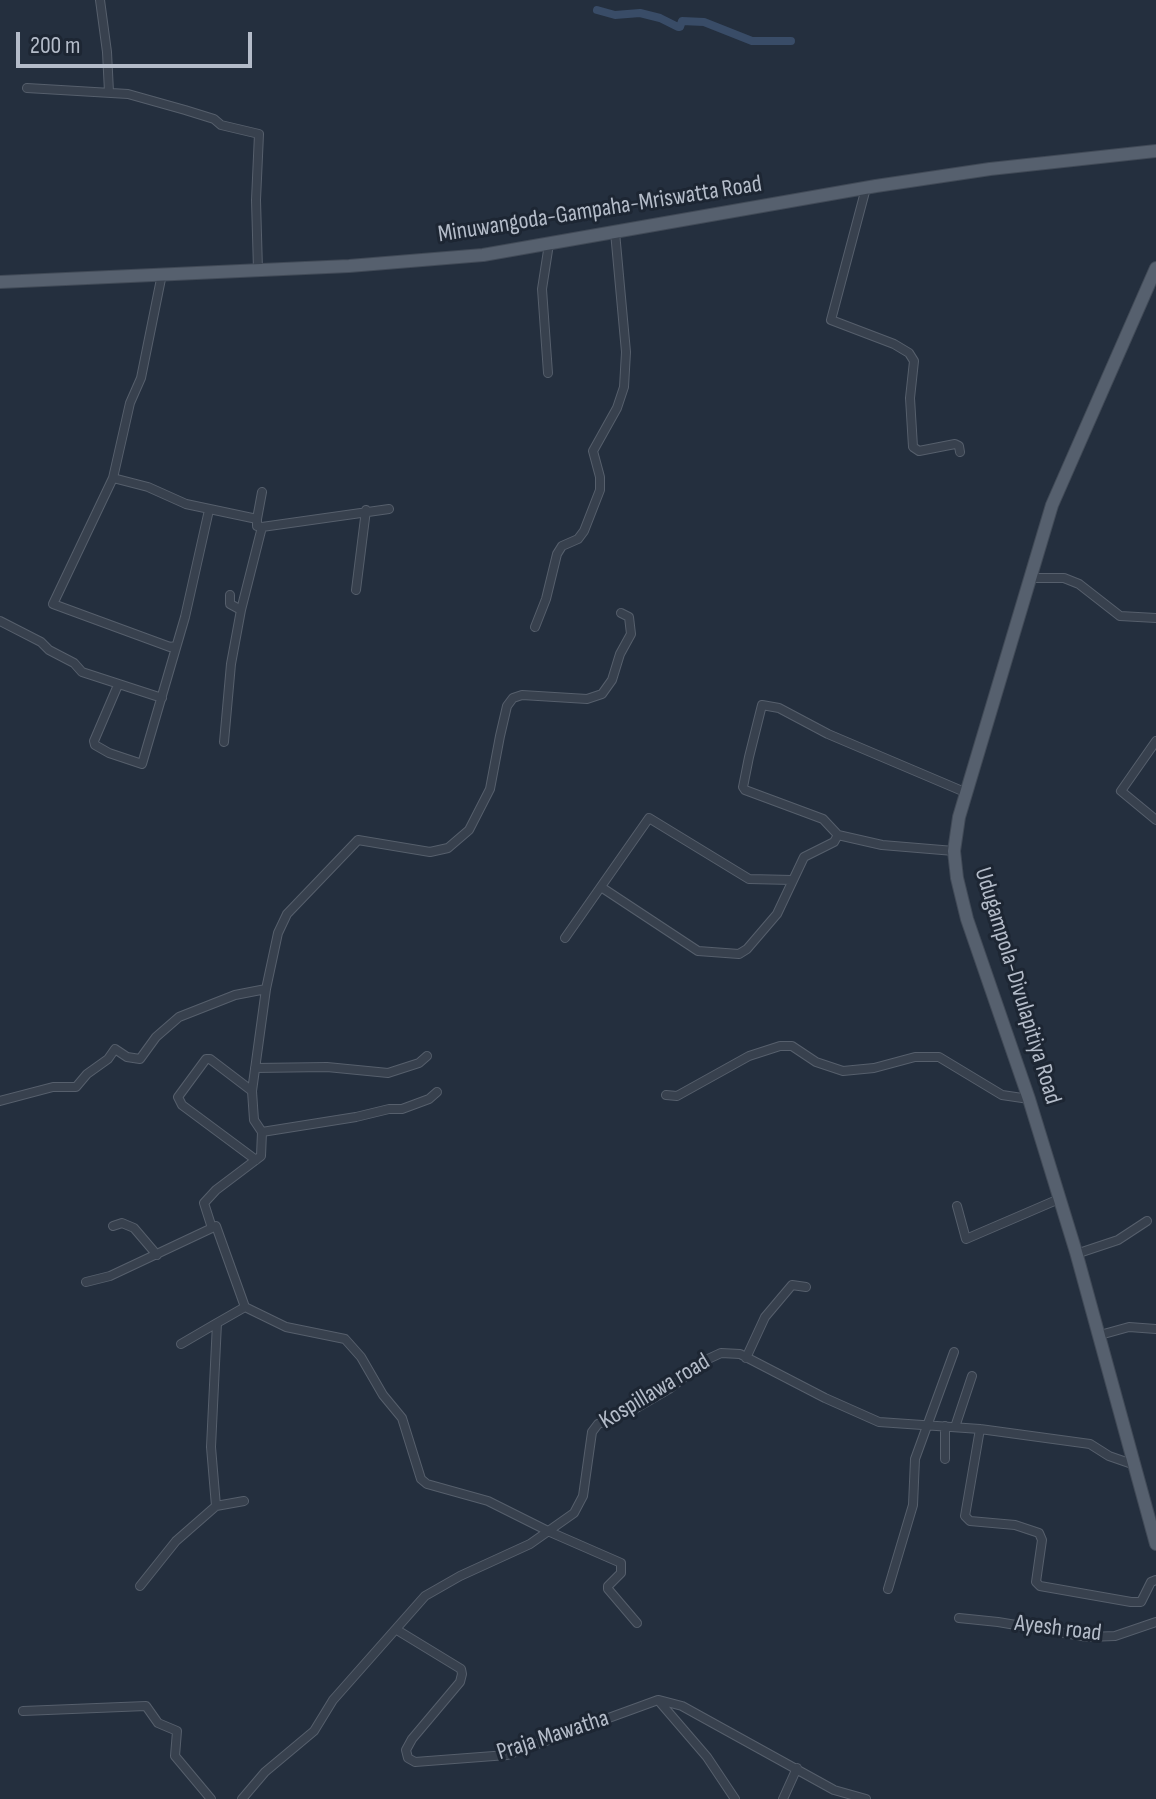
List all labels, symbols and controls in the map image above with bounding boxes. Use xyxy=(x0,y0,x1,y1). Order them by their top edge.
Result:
scale bar xyxy=(20,16,256,66)
text: 200 m xyxy=(30,31,81,60)
street label: Minuwangoda-Gampaha-Mriswatta Road xyxy=(436,170,764,250)
street label: Udugampola-Divulapitiya Road xyxy=(967,864,1067,1108)
street label: Kospillawa road xyxy=(595,1348,715,1436)
street label: Ayesh road xyxy=(1013,1609,1103,1649)
street label: Praja Mawatha xyxy=(493,1704,613,1768)

